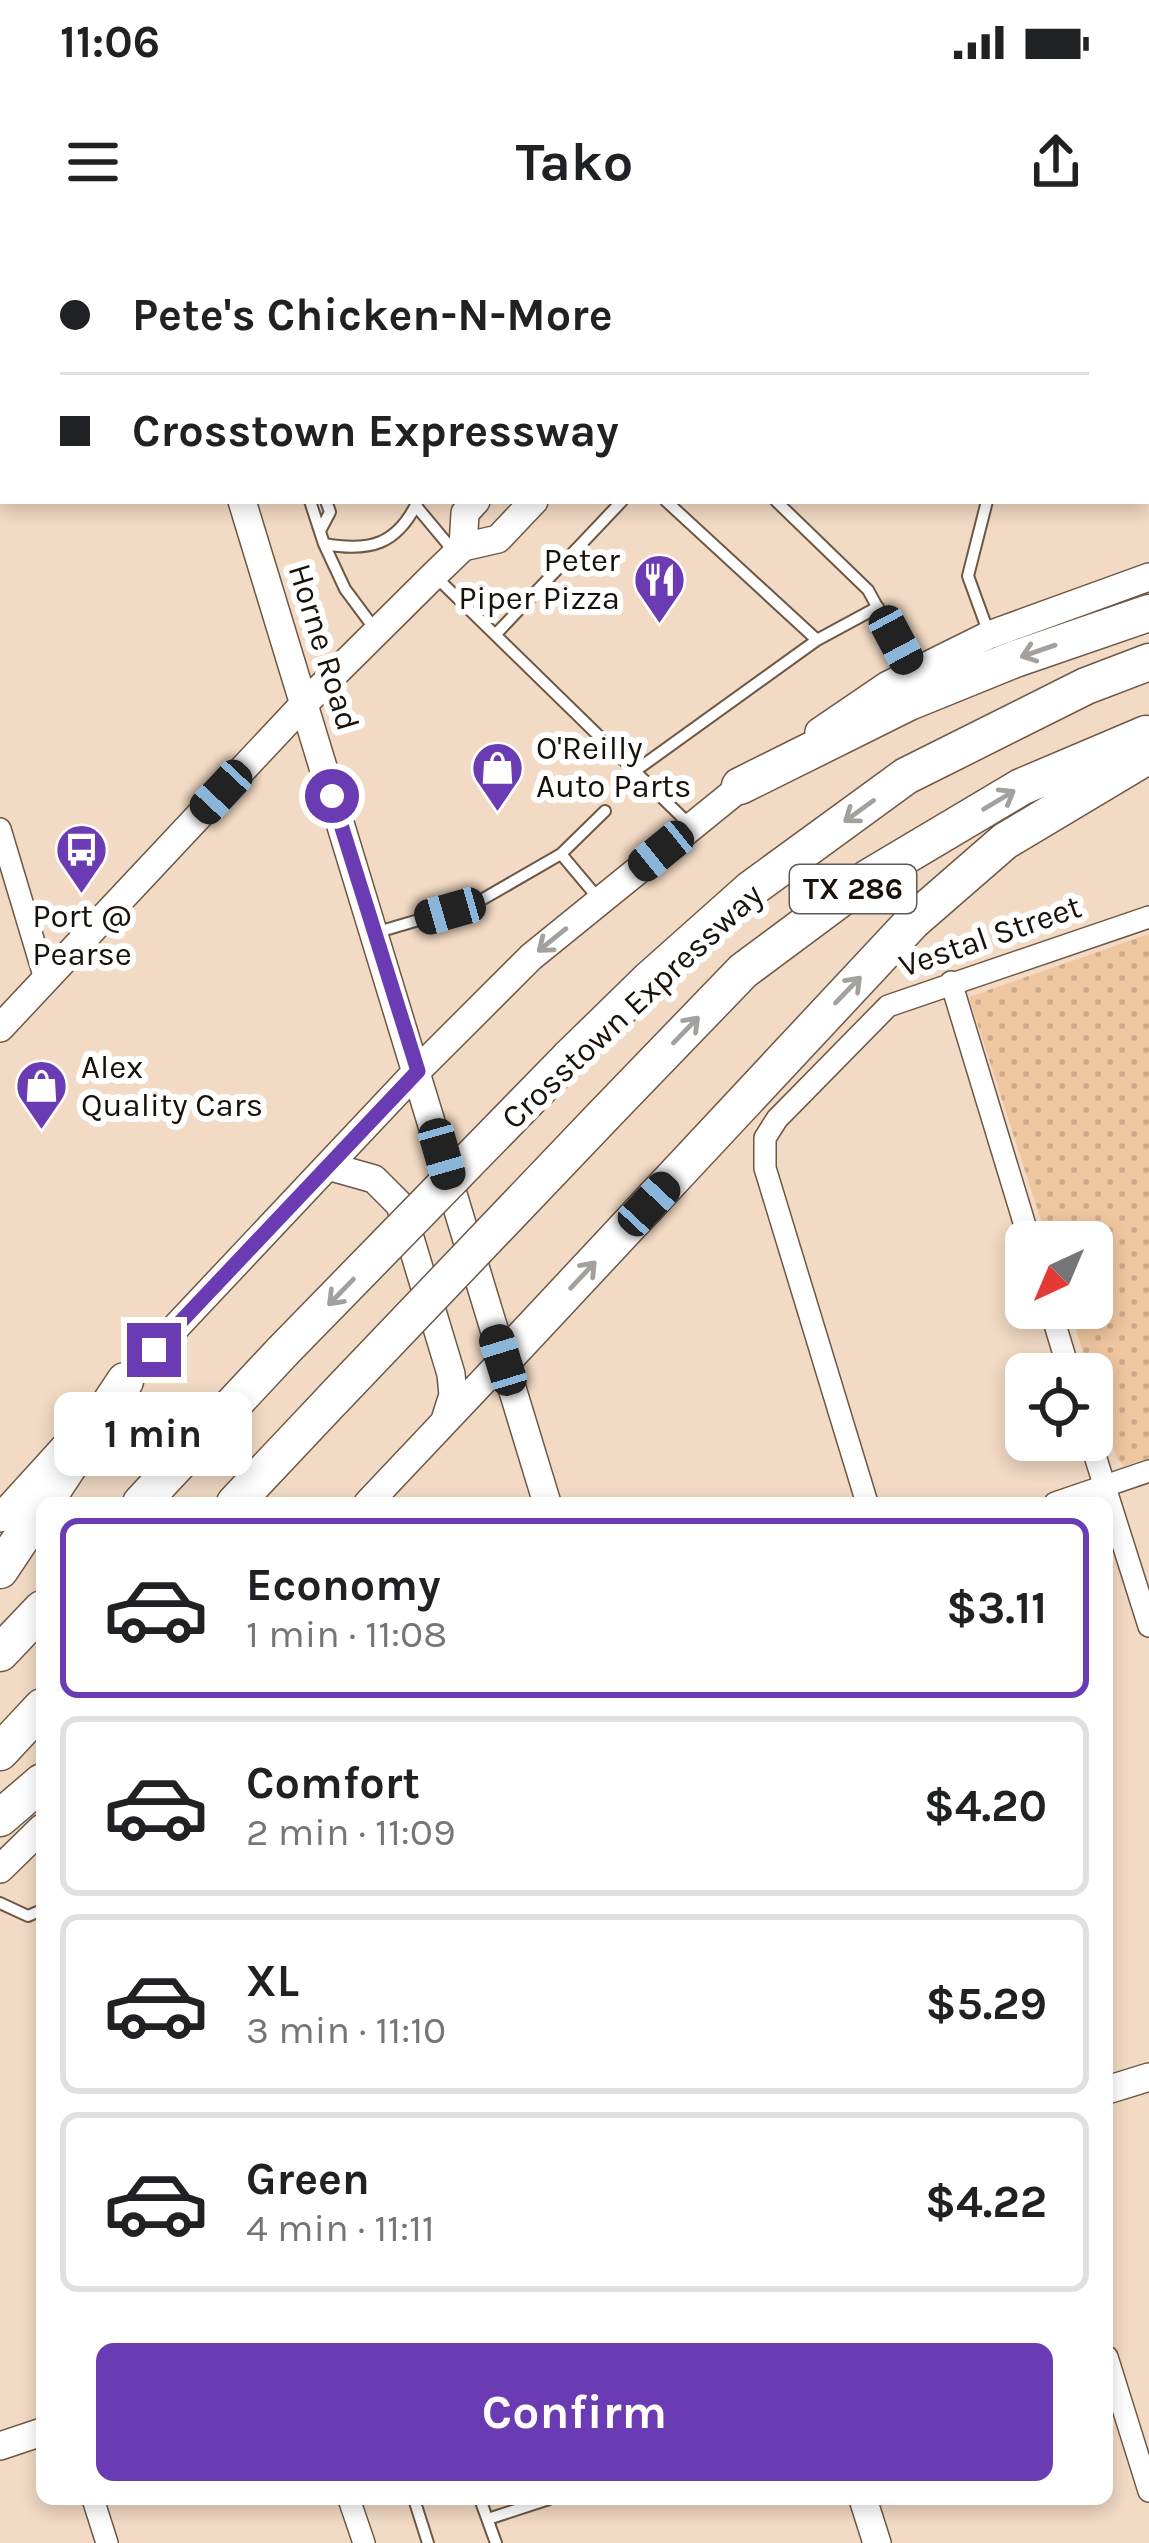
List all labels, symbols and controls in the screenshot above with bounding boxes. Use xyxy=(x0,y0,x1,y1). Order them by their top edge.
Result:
text: 11:06 xyxy=(60,16,160,68)
icon: menu xyxy=(60,129,126,195)
icon: share xyxy=(1023,129,1089,195)
text: Tako xyxy=(516,130,633,194)
text: Pete's Chicken-N-More xyxy=(132,289,613,341)
text: Crosstown Expressway xyxy=(132,405,619,457)
place label: Peter Piper Pizza xyxy=(458,541,620,617)
restaurant icon: Peter Piper Pizza xyxy=(631,551,687,625)
street label: Horne Road xyxy=(281,559,367,735)
car xyxy=(863,600,929,680)
one-way arrow xyxy=(1020,642,1057,663)
place label: O'Reilly Auto Parts xyxy=(536,729,691,805)
shop icon: O'Reilly Auto Parts xyxy=(469,739,525,813)
car xyxy=(183,753,259,831)
route start xyxy=(305,769,359,823)
one-way arrow xyxy=(981,788,1015,812)
one-way arrow xyxy=(843,797,876,823)
car xyxy=(622,814,700,888)
bus stop icon: Port @ Pearse xyxy=(54,821,110,895)
road number: TX 286 xyxy=(790,865,916,913)
street label: Crosstown Expressway xyxy=(494,875,770,1137)
car xyxy=(410,884,490,938)
street label: Vestal Street xyxy=(894,887,1086,985)
place label: Port @ Pearse xyxy=(32,897,132,973)
one-way arrow xyxy=(536,926,568,953)
one-way arrow xyxy=(834,975,862,1005)
one-way arrow xyxy=(672,1016,700,1045)
place label: Alex Quality Cars xyxy=(81,1048,263,1124)
shop icon: Alex Quality Cars xyxy=(14,1058,70,1132)
car xyxy=(415,1114,469,1194)
car xyxy=(611,1165,687,1243)
north arrow xyxy=(1005,1221,1113,1329)
map controls xyxy=(1005,1221,1113,1461)
one-way arrow xyxy=(568,1261,596,1290)
one-way arrow xyxy=(327,1277,356,1306)
car xyxy=(475,1320,531,1400)
route end xyxy=(127,1323,181,1377)
button: locate xyxy=(1005,1353,1113,1461)
callout: 1 min xyxy=(55,1392,253,1476)
text: 1 min xyxy=(104,1411,202,1457)
icon: car xyxy=(102,1554,210,1662)
text: Economy xyxy=(246,1559,441,1611)
text: $3.11 xyxy=(946,1582,1047,1634)
text: 1 min · 11:08 xyxy=(246,1611,447,1657)
icon: car xyxy=(102,1752,210,1860)
text: Comfort xyxy=(246,1757,420,1809)
text: $4.20 xyxy=(924,1780,1047,1832)
text: 2 min · 11:09 xyxy=(246,1809,456,1855)
icon: car xyxy=(102,1950,210,2058)
text: XL xyxy=(246,1955,299,2007)
text: $5.29 xyxy=(925,1978,1047,2030)
text: 3 min · 11:10 xyxy=(246,2007,446,2053)
icon: car xyxy=(102,2148,210,2256)
text: Green xyxy=(246,2153,370,2205)
text: $4.22 xyxy=(925,2176,1047,2228)
text: 4 min · 11:11 xyxy=(246,2205,435,2251)
button: Confirm xyxy=(96,2343,1053,2481)

